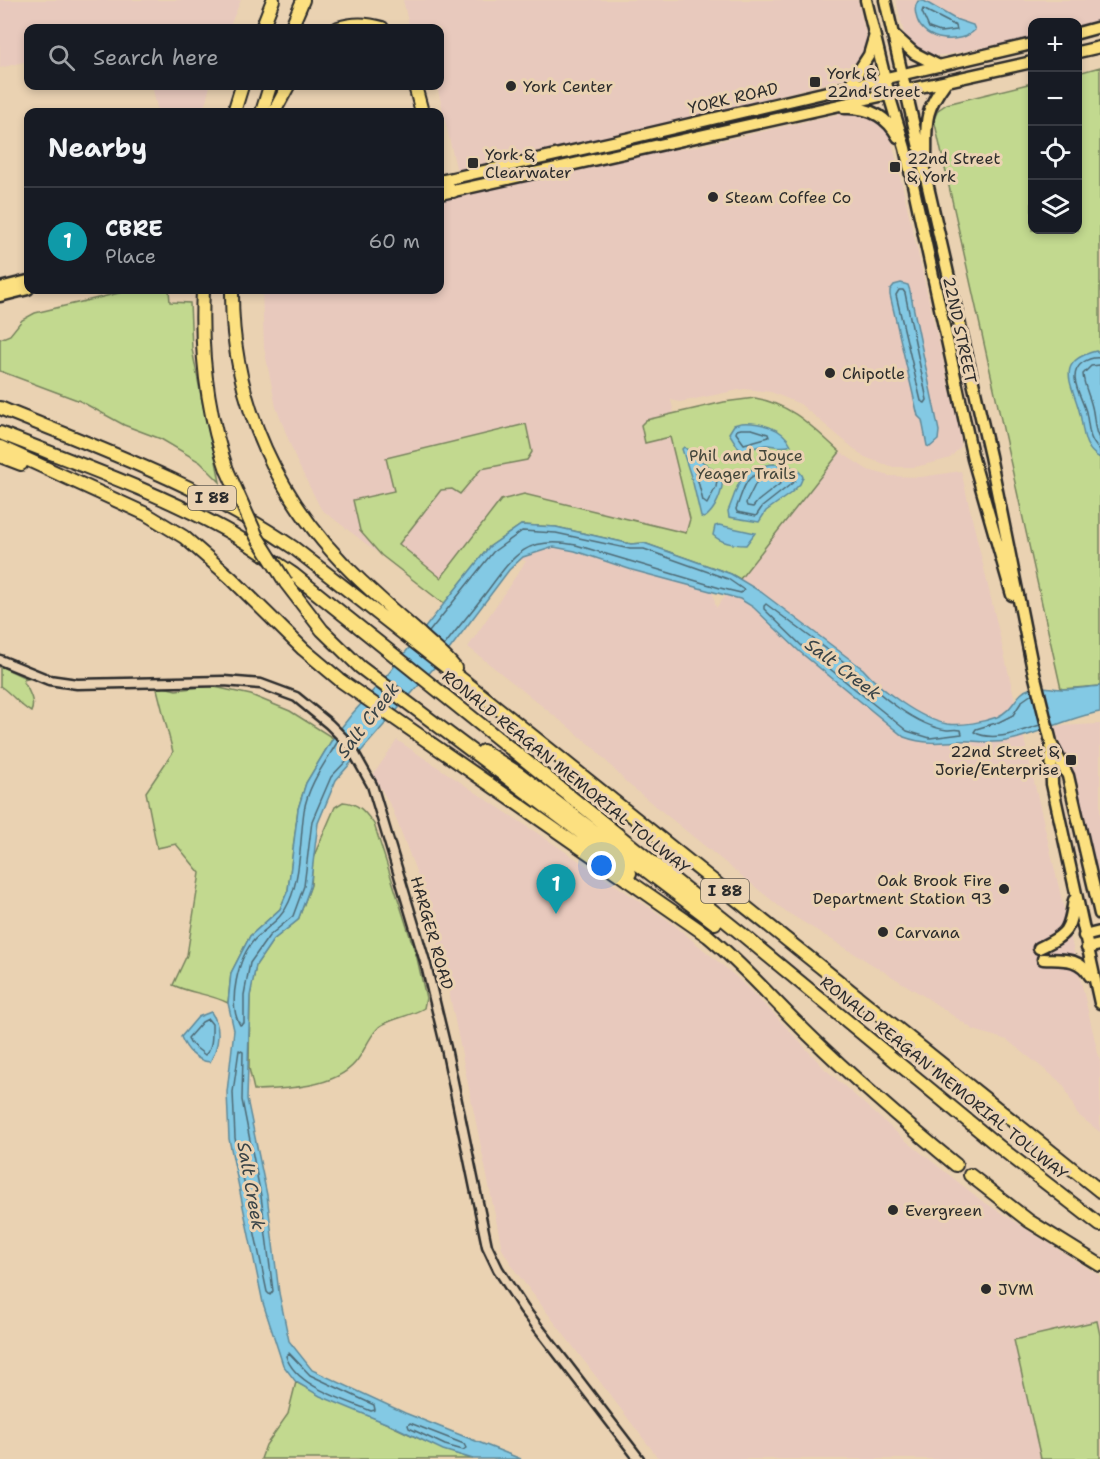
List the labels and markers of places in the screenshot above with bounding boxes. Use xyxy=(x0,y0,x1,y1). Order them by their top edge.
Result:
place label: York & 22nd Street xyxy=(827,63,920,102)
marker: York & 22nd Street xyxy=(808,75,822,89)
place label: York Center xyxy=(523,76,613,97)
marker: York Center xyxy=(504,79,518,93)
place label: York & Clearwater xyxy=(485,144,572,183)
place label: 22nd Street & York xyxy=(907,148,1000,187)
marker: York & Clearwater xyxy=(466,156,480,170)
marker: 22nd Street & York xyxy=(888,160,902,174)
place label: Steam Coffee Co xyxy=(725,187,851,208)
marker: Steam Coffee Co xyxy=(706,190,720,204)
place label: Chipotle xyxy=(842,363,905,384)
marker: Chipotle xyxy=(823,366,837,380)
place label: 22nd Street & Jorie/Enterprise xyxy=(935,741,1060,780)
marker: 22nd Street & Jorie/Enterprise xyxy=(1064,753,1078,767)
pin: 1 xyxy=(536,864,576,914)
place label: Oak Brook Fire Department Station 93 xyxy=(813,870,992,909)
marker: Oak Brook Fire Department Station 93 xyxy=(997,882,1011,896)
place label: Carvana xyxy=(895,922,960,943)
marker: Carvana xyxy=(876,925,890,939)
place label: Evergreen xyxy=(905,1200,982,1221)
marker: Evergreen xyxy=(886,1203,900,1217)
place label: JVM xyxy=(998,1279,1034,1300)
marker: JVM xyxy=(979,1282,993,1296)

